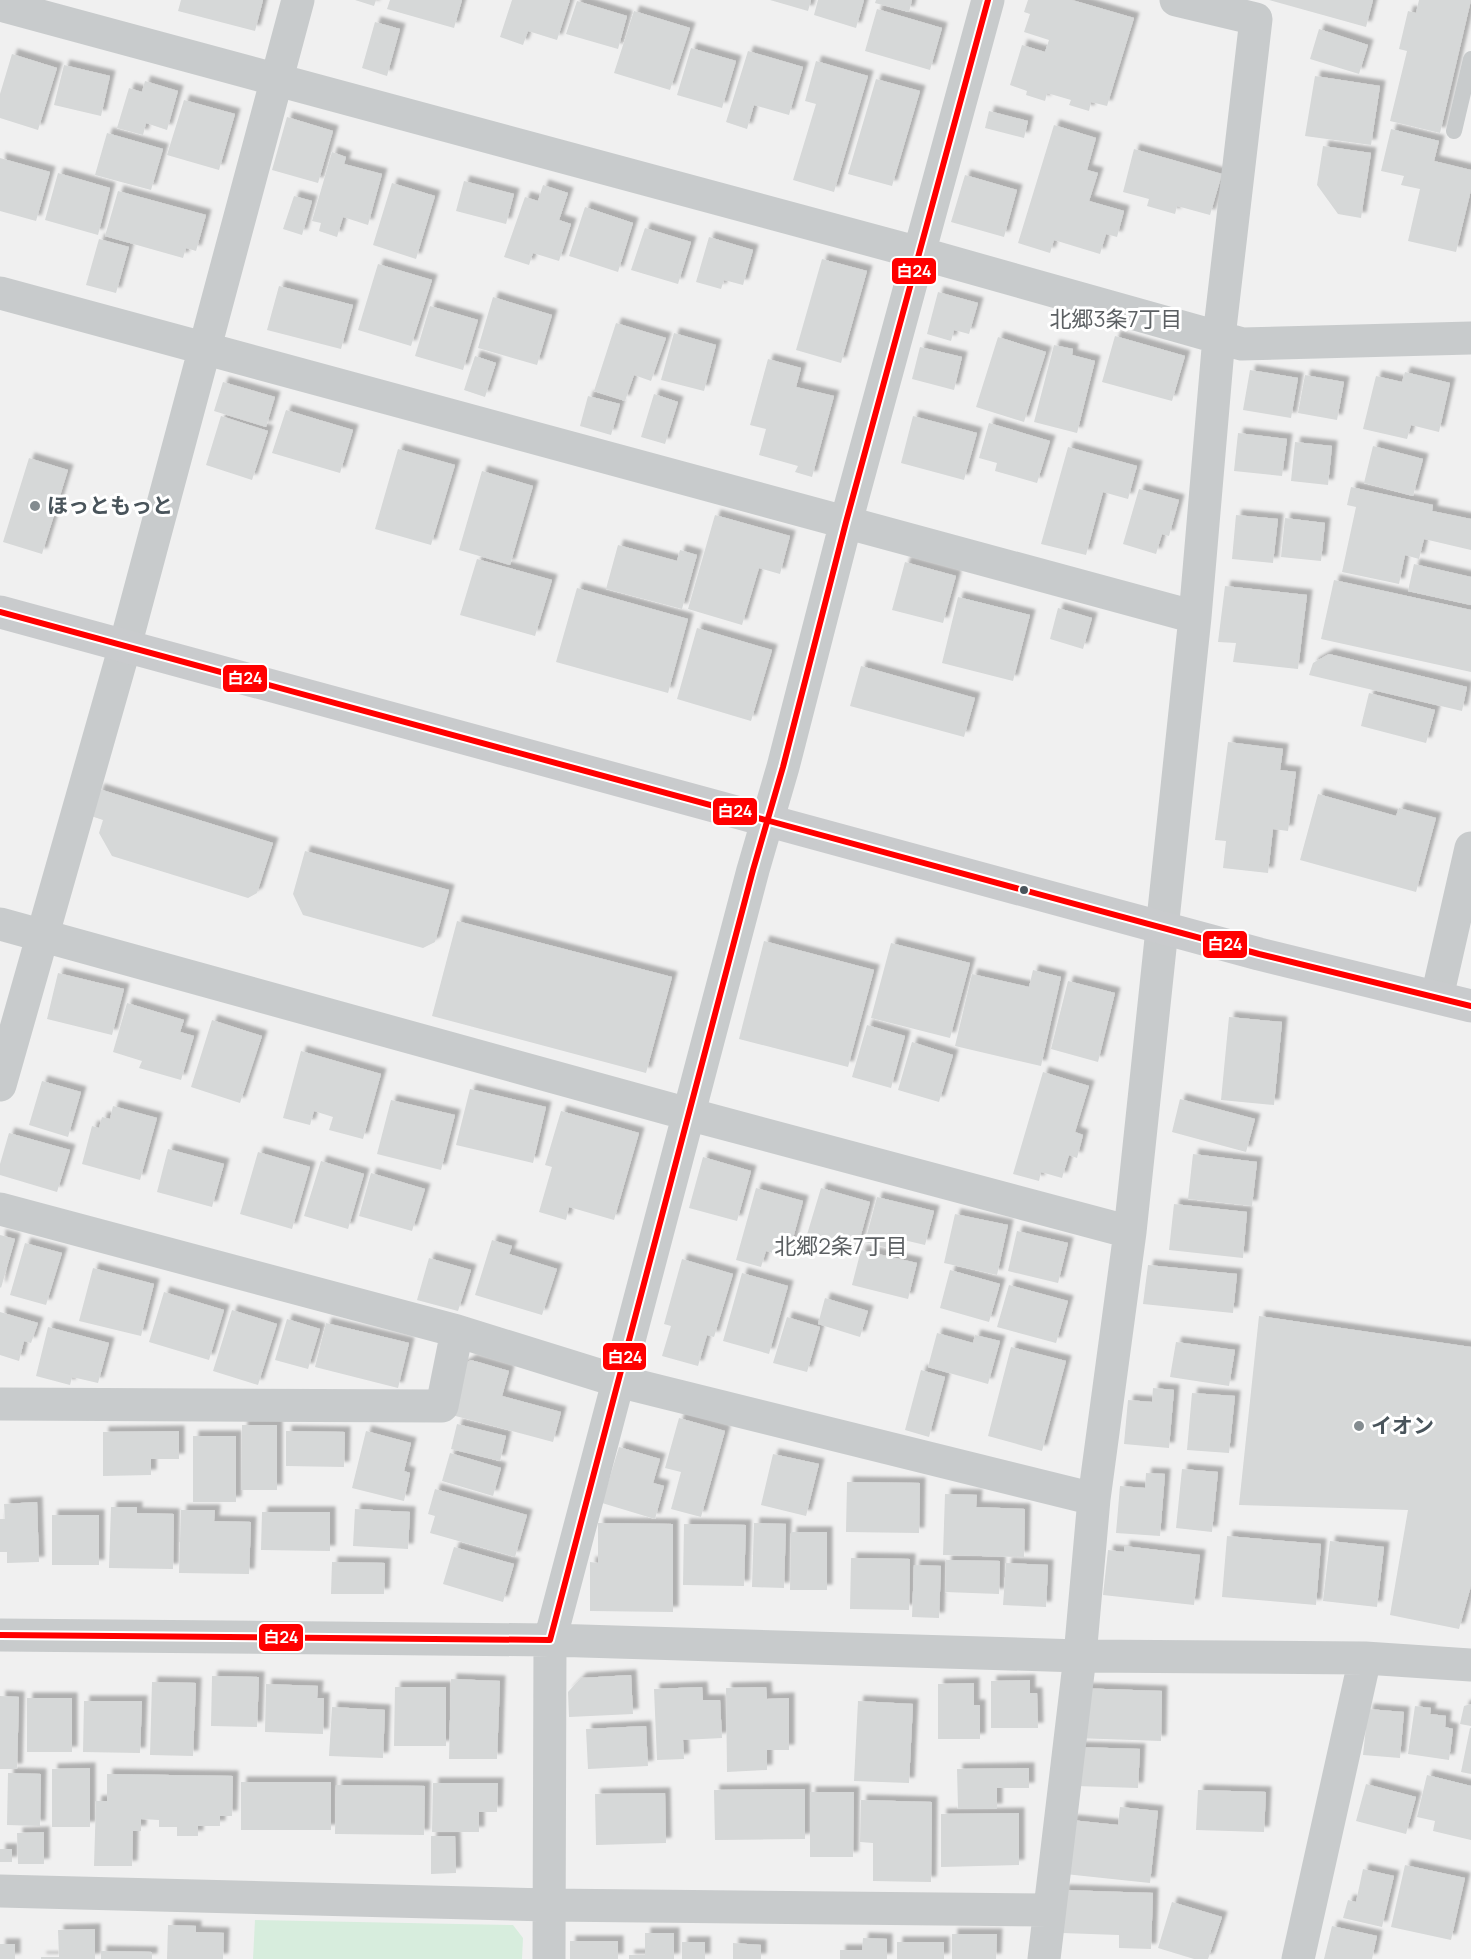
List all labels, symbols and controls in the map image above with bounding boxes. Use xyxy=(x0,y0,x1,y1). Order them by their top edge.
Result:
line badge: 白24 xyxy=(891,257,937,285)
text: 白24 xyxy=(897,260,931,282)
district label: 北郷3条7丁目 xyxy=(1049,304,1183,334)
place label: ほっともっと xyxy=(47,491,173,519)
marker: ほっともっと xyxy=(28,499,42,513)
line badge: 白24 xyxy=(222,664,268,693)
text: 白24 xyxy=(228,667,262,689)
line badge: 白24 xyxy=(712,797,758,826)
text: 白24 xyxy=(718,800,752,822)
unlabelled marker xyxy=(1018,884,1030,896)
line badge: 白24 xyxy=(1202,930,1248,959)
text: 白24 xyxy=(1208,933,1242,955)
district label: 北郷2条7丁目 xyxy=(774,1231,908,1261)
line badge: 白24 xyxy=(602,1342,647,1371)
text: 白24 xyxy=(608,1346,642,1368)
place label: イオン xyxy=(1371,1411,1434,1439)
marker: イオン xyxy=(1352,1419,1366,1433)
line badge: 白24 xyxy=(258,1623,304,1652)
text: 白24 xyxy=(264,1626,298,1648)

